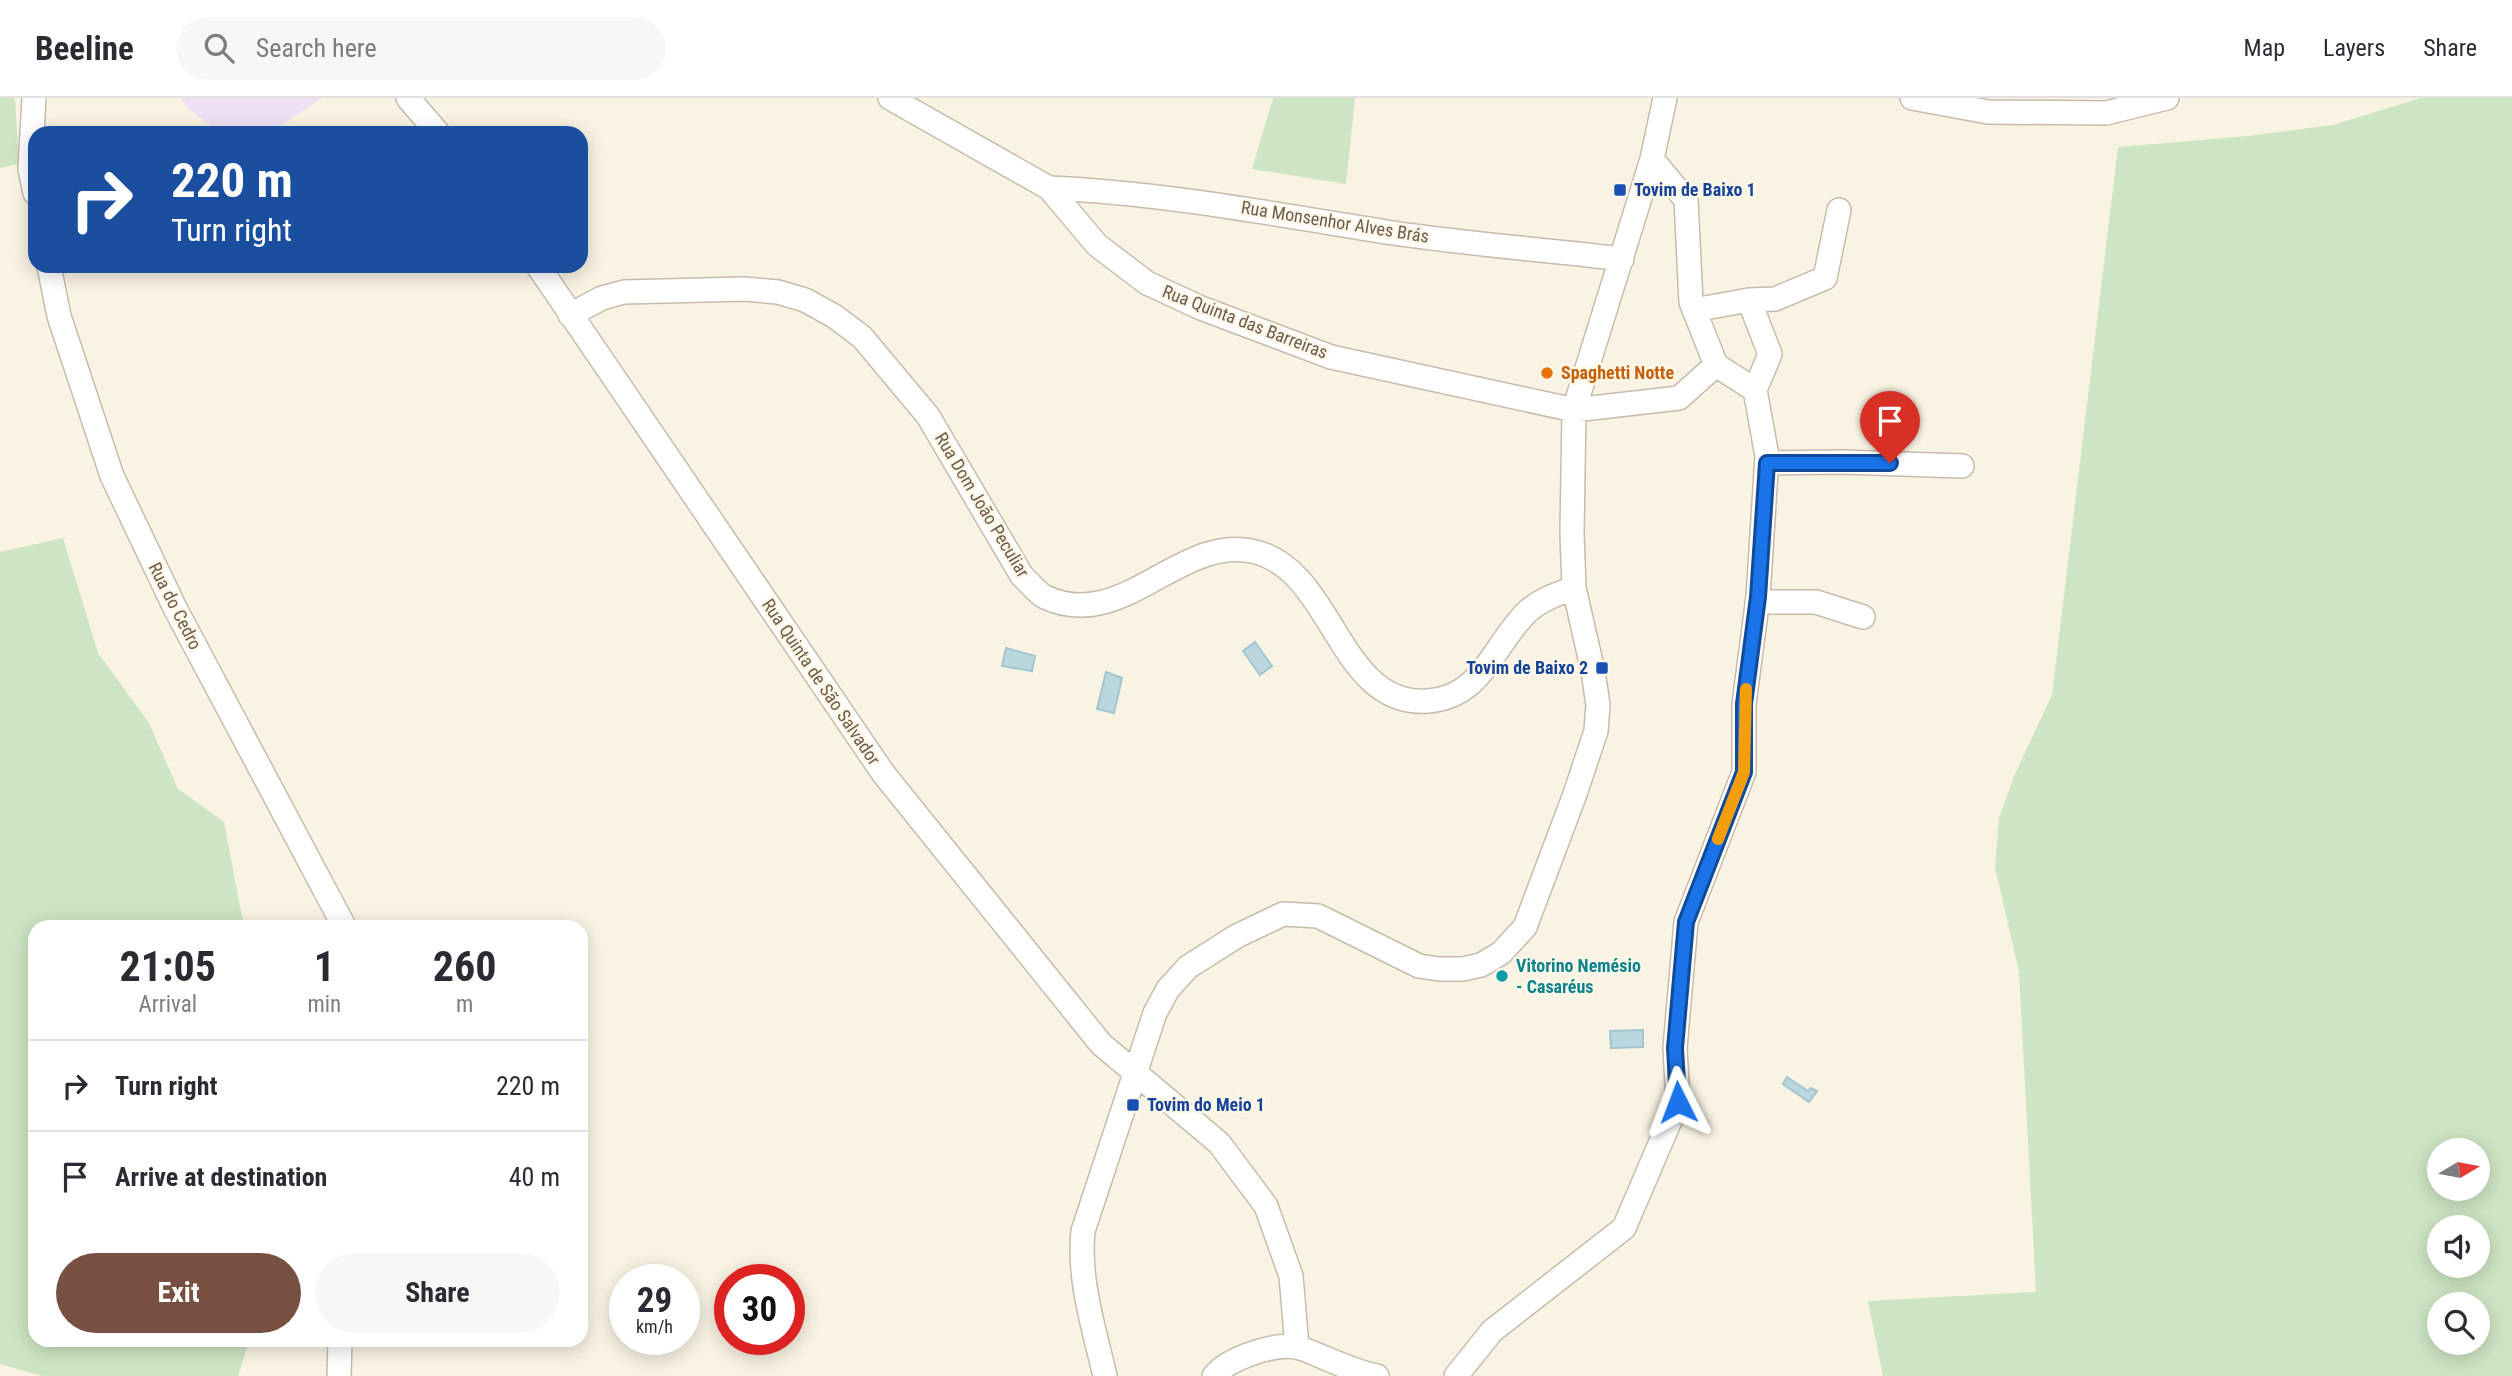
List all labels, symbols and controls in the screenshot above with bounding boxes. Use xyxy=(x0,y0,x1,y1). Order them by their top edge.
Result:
search box xyxy=(176,17,666,80)
text: Beeline xyxy=(35,29,134,68)
icon: search xyxy=(200,29,238,67)
text: Search here xyxy=(256,33,377,63)
text: Map xyxy=(2244,34,2285,62)
text: Layers xyxy=(2323,34,2385,62)
text: Share xyxy=(2423,34,2477,62)
text: 220 m xyxy=(171,152,293,209)
icon: right xyxy=(56,154,147,245)
place label: Tovim de Baixo 1 xyxy=(1634,179,1756,200)
marker: Tovim de Baixo 1 xyxy=(1612,182,1628,198)
street label: Rua Monsenhor Alves Brás xyxy=(1240,196,1430,247)
text: Turn right xyxy=(171,211,292,249)
street label: Rua Quinta das Barreiras xyxy=(1160,280,1331,363)
place label: Spaghetti Notte xyxy=(1561,362,1674,383)
marker: Spaghetti Notte xyxy=(1539,365,1555,381)
pin xyxy=(1860,391,1920,463)
icon: arrive xyxy=(1871,402,1909,440)
street label: Rua Dom João Peculiar xyxy=(931,429,1034,581)
street label: Rua do Cedro xyxy=(145,559,206,653)
street label: Rua Quinta de São Salvador xyxy=(758,595,885,769)
place label: Tovim de Baixo 2 xyxy=(1466,657,1588,678)
marker: Tovim de Baixo 2 xyxy=(1594,660,1610,676)
text: 21:05 xyxy=(120,942,216,991)
text: 1 xyxy=(314,942,335,991)
text: 260 xyxy=(433,942,496,991)
place label: Vitorino Nemésio - Casaréus xyxy=(1516,955,1641,997)
marker: Vitorino Nemésio - Casaréus xyxy=(1494,968,1510,984)
text: Arrival xyxy=(138,991,197,1018)
text: min xyxy=(307,991,341,1018)
text: m xyxy=(456,991,473,1018)
position arrow xyxy=(1641,1065,1715,1139)
icon: right xyxy=(56,1067,94,1105)
text: Turn right xyxy=(115,1071,217,1101)
text: 220 m xyxy=(496,1071,560,1101)
place label: Tovim do Meio 1 xyxy=(1147,1094,1265,1115)
marker: Tovim do Meio 1 xyxy=(1125,1097,1141,1113)
north arrow xyxy=(2427,1138,2490,1200)
map controls xyxy=(2427,1138,2490,1355)
icon: arrive xyxy=(56,1158,94,1196)
text: Arrive at destination xyxy=(115,1162,327,1192)
text: 40 m xyxy=(509,1162,560,1192)
button: sound xyxy=(2427,1215,2490,1278)
button: Exit xyxy=(56,1253,301,1333)
button: Share xyxy=(315,1253,560,1333)
speed limit sign: 30 xyxy=(714,1264,805,1355)
text: 29 xyxy=(637,1280,672,1321)
button: search xyxy=(2427,1292,2490,1355)
text: km/h xyxy=(636,1316,673,1337)

